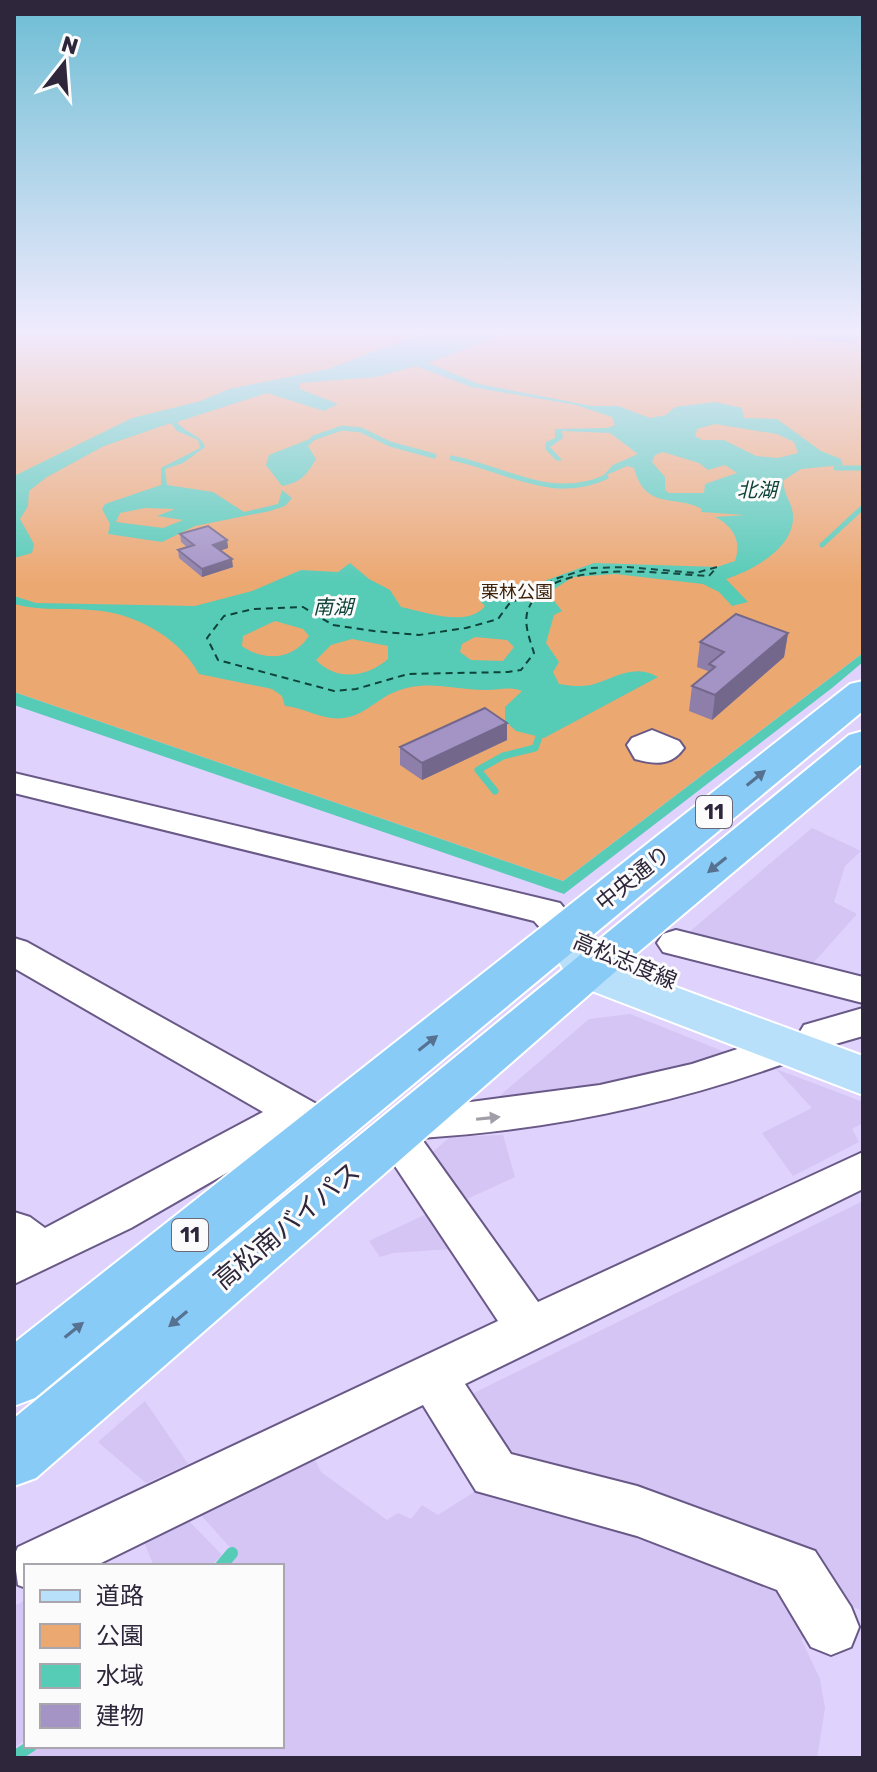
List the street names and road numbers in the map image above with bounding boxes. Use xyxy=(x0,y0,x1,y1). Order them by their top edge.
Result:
road number: 11 xyxy=(696,796,732,828)
street label: 中央通り xyxy=(590,840,676,916)
street label: 高松志度線 xyxy=(569,927,681,995)
street label: 高松南バイパス xyxy=(208,1156,366,1296)
road number: 11 xyxy=(172,1219,208,1251)

